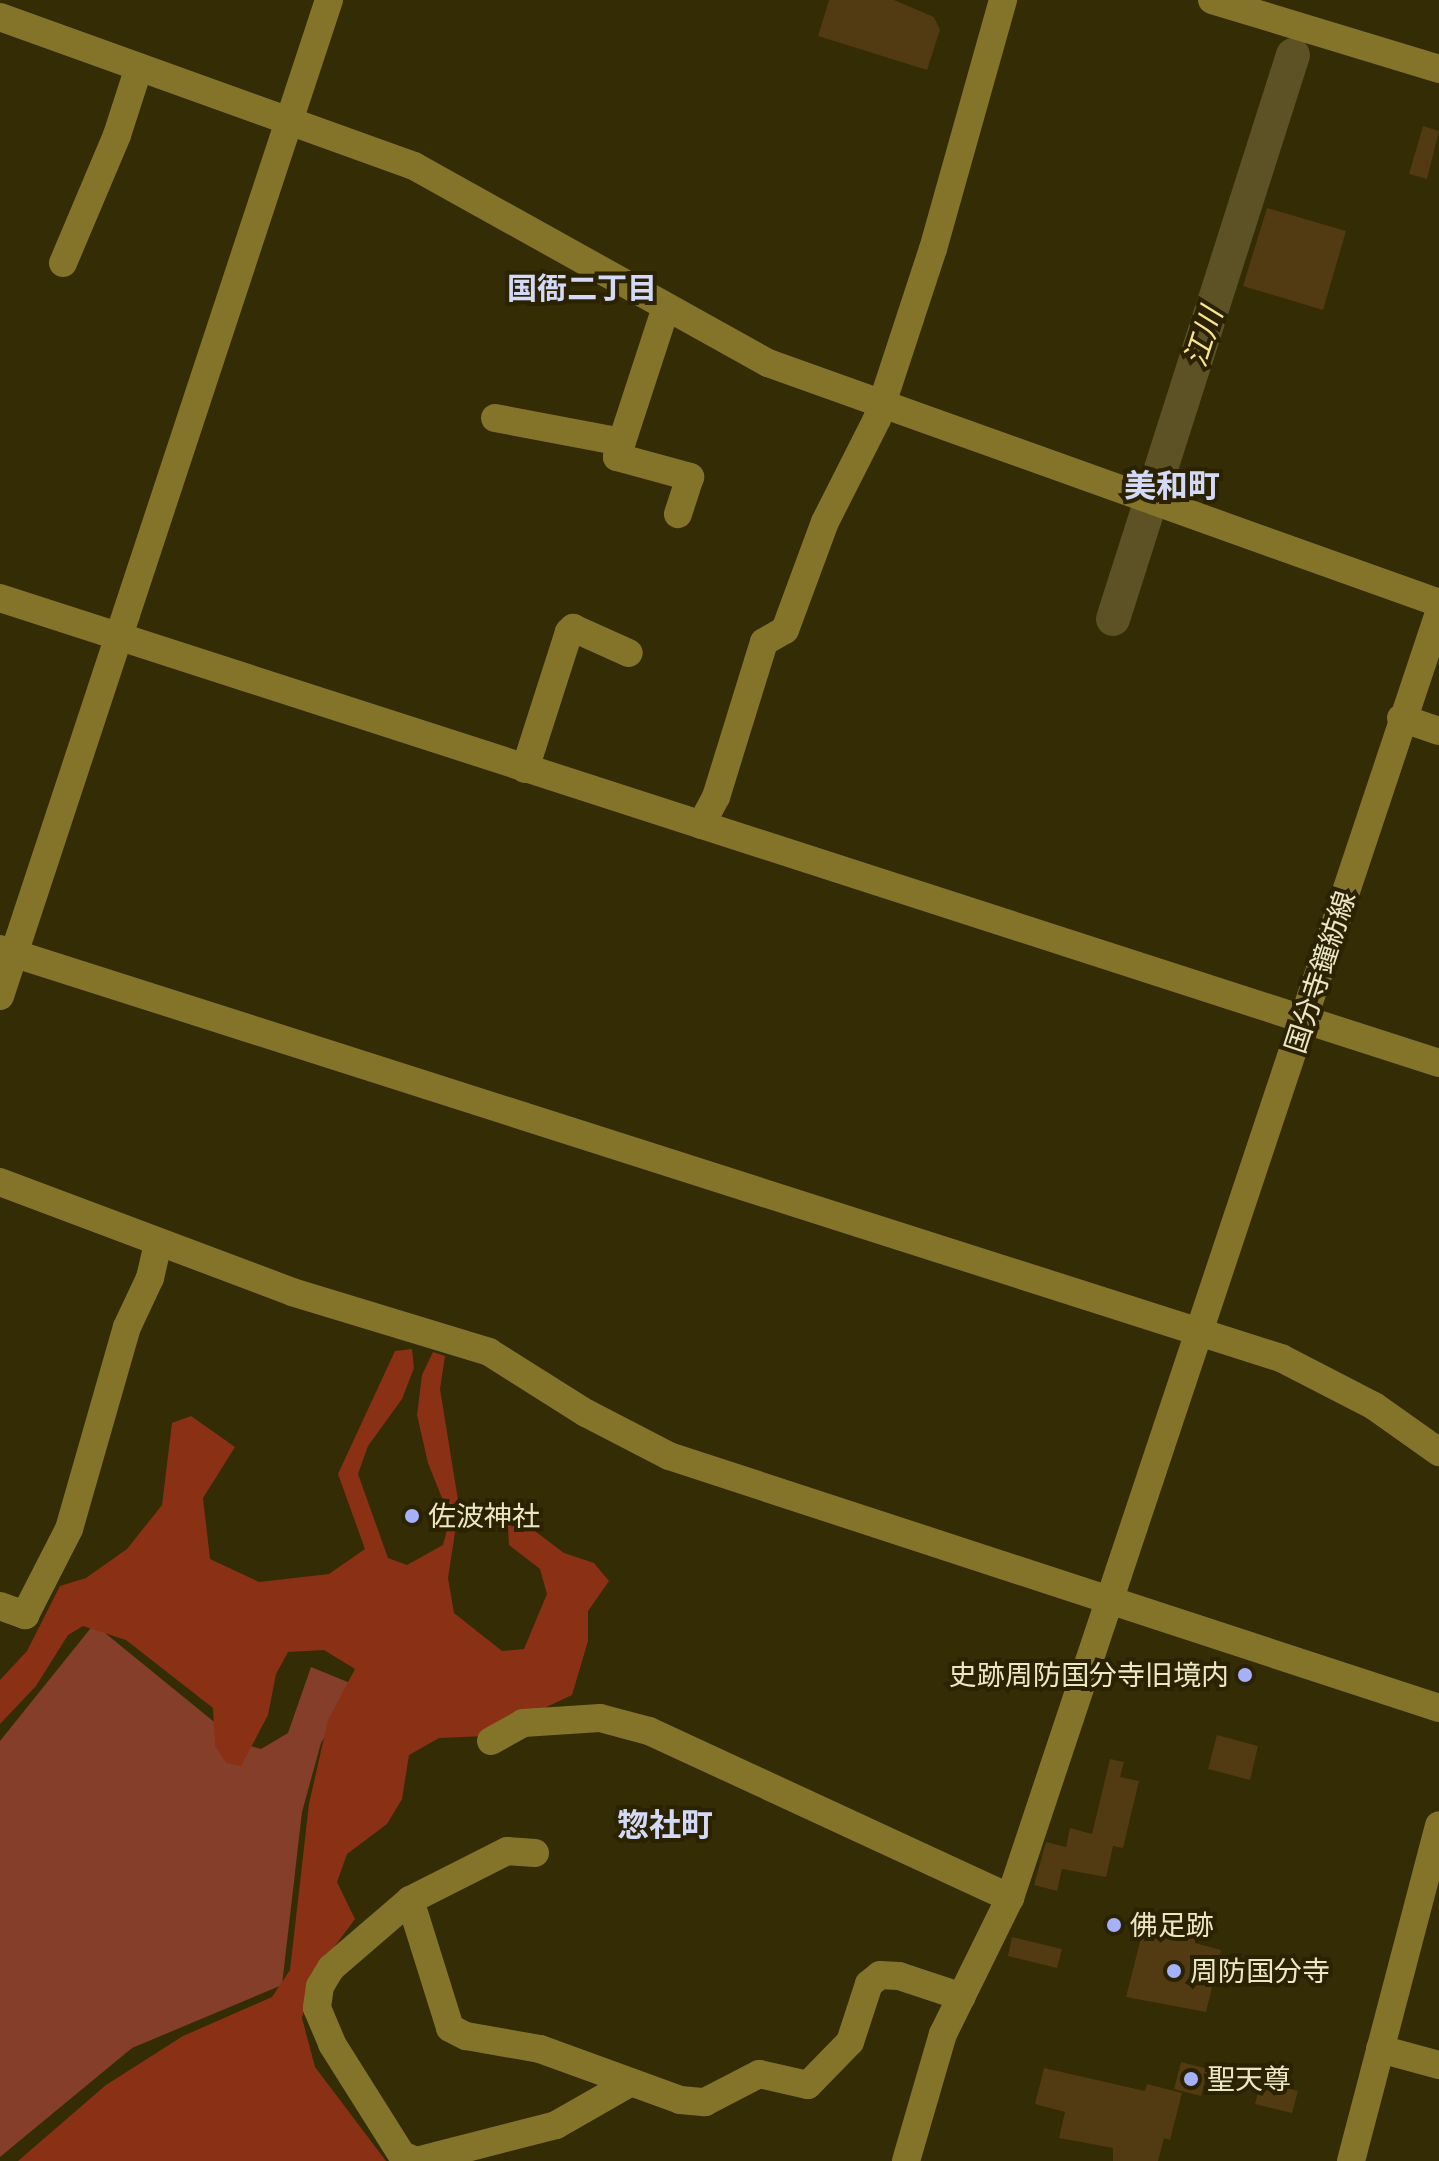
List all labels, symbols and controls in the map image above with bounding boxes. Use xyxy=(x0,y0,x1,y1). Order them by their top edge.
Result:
district label: 国衙二丁目 xyxy=(507,270,657,306)
water label: 江川 xyxy=(1177,303,1229,371)
district label: 美和町 xyxy=(1124,466,1220,504)
street label: 国分寺鐘紡線 xyxy=(1278,887,1362,1057)
place label: 佐波神社 xyxy=(428,1499,540,1533)
marker: 佐波神社 xyxy=(403,1507,421,1525)
place label: 史跡周防国分寺旧境内 xyxy=(949,1658,1229,1692)
marker: 史跡周防国分寺旧境内 xyxy=(1236,1666,1254,1684)
district label: 惣社町 xyxy=(617,1805,713,1843)
place label: 佛足跡 xyxy=(1130,1908,1214,1942)
marker: 佛足跡 xyxy=(1105,1916,1123,1934)
place label: 周防国分寺 xyxy=(1190,1954,1330,1988)
marker: 周防国分寺 xyxy=(1165,1962,1183,1980)
place label: 聖天尊 xyxy=(1207,2062,1291,2096)
marker: 聖天尊 xyxy=(1182,2070,1200,2088)

